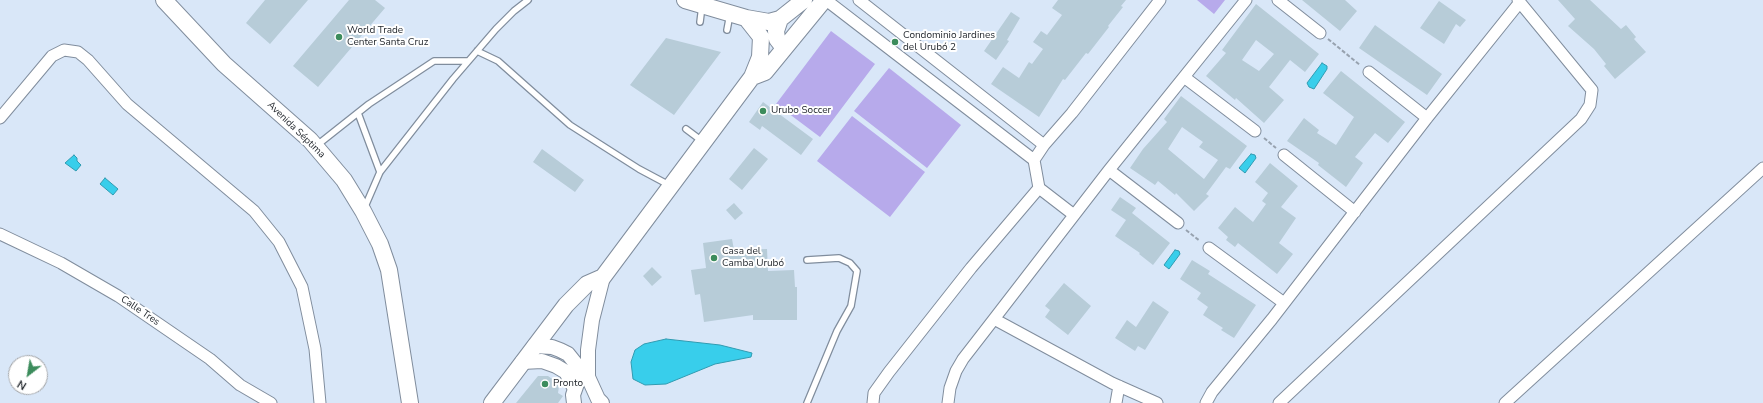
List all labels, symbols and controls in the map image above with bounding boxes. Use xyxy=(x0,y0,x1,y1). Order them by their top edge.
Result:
place label: World Trade Center Santa Cruz xyxy=(347,25,428,48)
place label: Condominio Jardines del Urubó 2 xyxy=(903,30,995,54)
marker: World Trade Center Santa Cruz xyxy=(334,32,344,42)
marker: Condominio Jardines del Urubó 2 xyxy=(890,37,900,47)
street label: Avenida Séptima xyxy=(264,99,328,161)
place label: Urubo Soccer xyxy=(771,105,831,117)
marker: Urubo Soccer xyxy=(758,106,768,116)
place label: Casa del Camba Urubó xyxy=(722,246,784,270)
marker: Casa del Camba Urubó xyxy=(709,253,719,263)
street label: Calle Tres xyxy=(118,294,162,328)
north arrow xyxy=(8,355,48,395)
text: N xyxy=(15,376,29,393)
place label: Pronto xyxy=(553,378,583,390)
marker: Pronto xyxy=(540,379,550,389)

